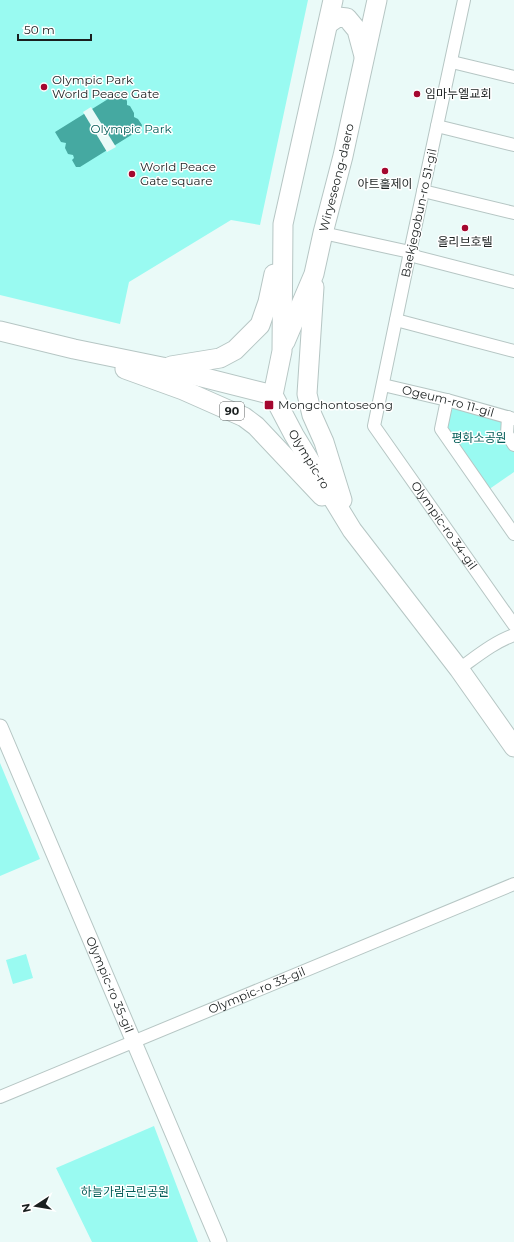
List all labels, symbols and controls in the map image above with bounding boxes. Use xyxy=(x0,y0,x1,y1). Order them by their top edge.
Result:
scale bar xyxy=(18,16,91,42)
text: 50 m xyxy=(24,22,55,37)
place label: Olympic Park World Peace Gate xyxy=(52,72,159,101)
marker: Olympic Park World Peace Gate xyxy=(39,82,49,92)
place label: 임마누엘교회 xyxy=(425,86,491,101)
marker: 임마누엘교회 xyxy=(412,89,422,99)
park label: Olympic Park xyxy=(90,121,172,136)
street label: Wiryeseong-daero xyxy=(316,122,357,233)
street label: Baekjegobun-ro 51-gil xyxy=(398,147,439,279)
place label: World Peace Gate square xyxy=(140,159,216,188)
marker: 아트홀제이 xyxy=(380,166,390,176)
marker: World Peace Gate square xyxy=(127,169,137,179)
place label: 아트홀제이 xyxy=(357,176,413,191)
marker: 올리브호텔 xyxy=(460,223,470,233)
place label: 올리브호텔 xyxy=(437,234,493,249)
street label: Ogeum-ro 11-gil xyxy=(401,382,496,420)
place label: Mongchontoseong xyxy=(278,397,393,412)
marker: Mongchontoseong xyxy=(263,399,275,411)
road number: 90 xyxy=(220,402,244,420)
street label: Olympic-ro xyxy=(285,427,333,492)
park label: 평화소공원 xyxy=(451,430,507,445)
street label: Olympic-ro 34-gil xyxy=(408,478,481,572)
street label: Olympic-ro 35-gil xyxy=(83,934,137,1035)
street label: Olympic-ro 33-gil xyxy=(206,963,307,1017)
park label: 하늘가람근린공원 xyxy=(81,1184,169,1199)
north arrow xyxy=(16,1186,56,1226)
text: N xyxy=(18,1202,34,1214)

